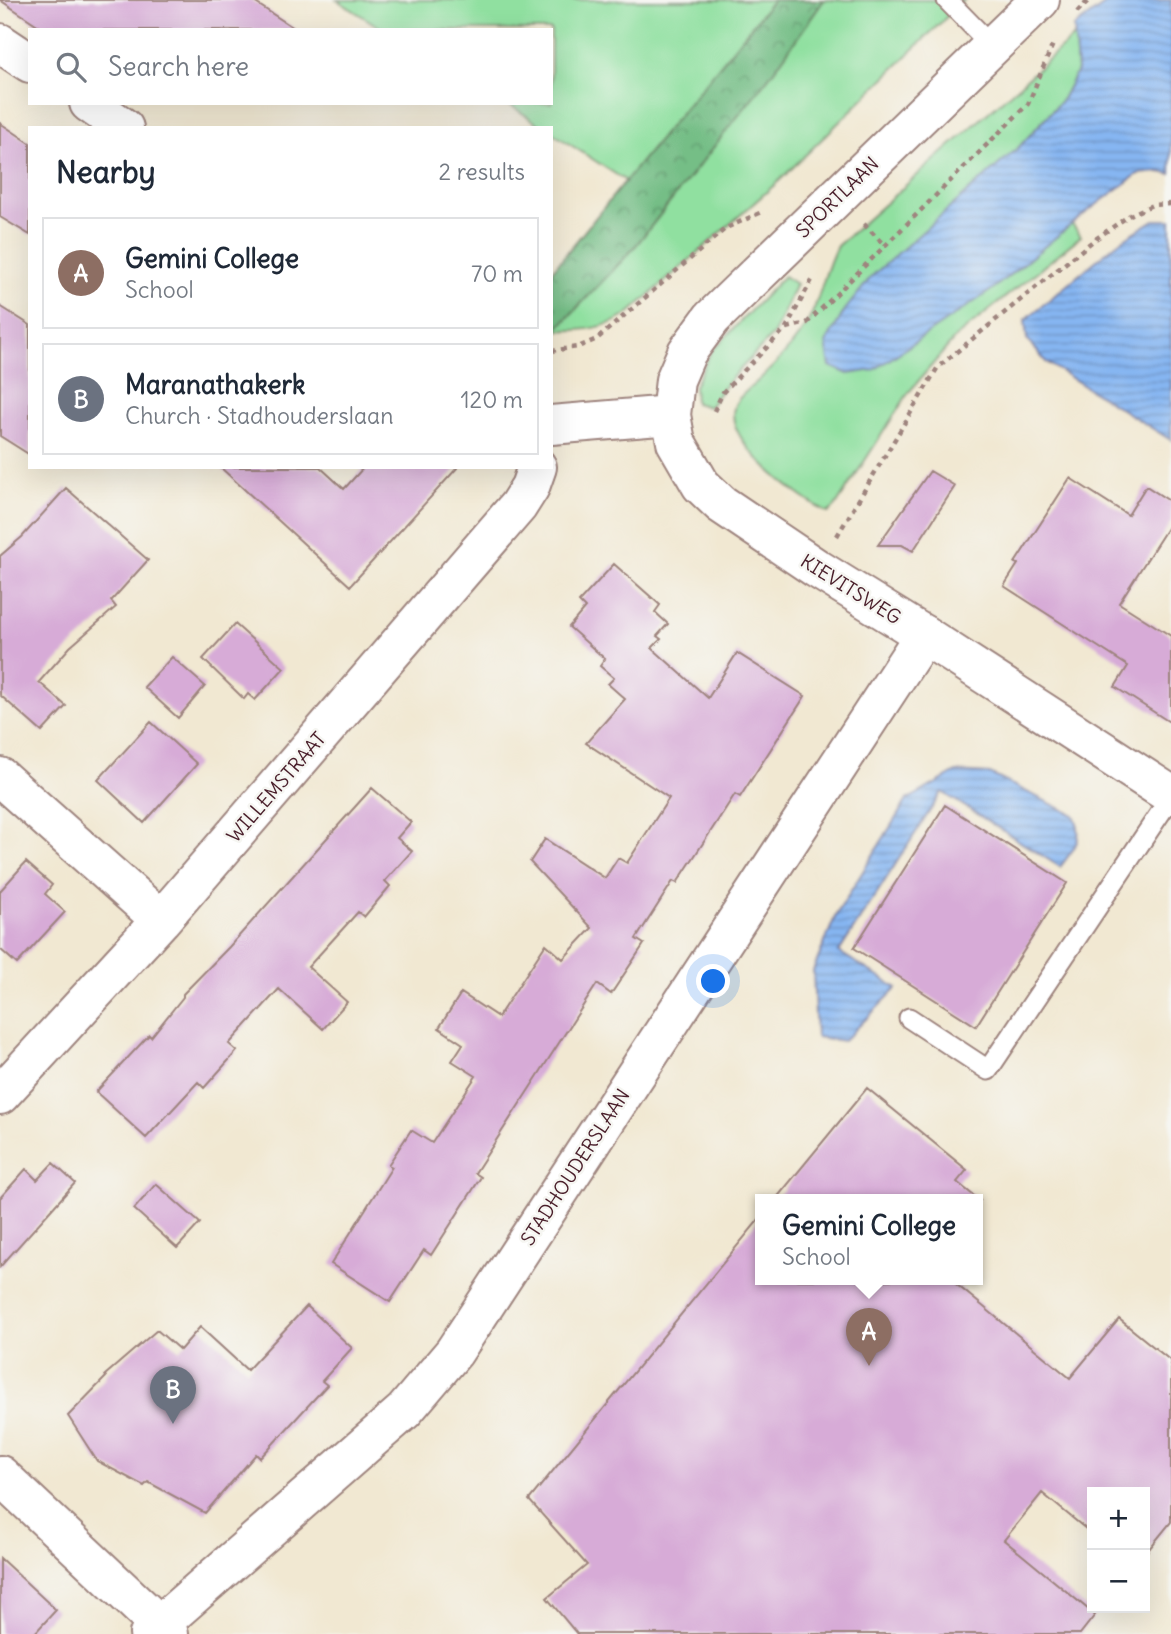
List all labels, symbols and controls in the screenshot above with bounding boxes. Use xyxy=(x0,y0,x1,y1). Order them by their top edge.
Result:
search box xyxy=(28,28,553,105)
icon: search xyxy=(52,48,90,86)
text: Search here xyxy=(108,50,249,83)
street label: SPORTLAAN xyxy=(790,151,884,243)
text: Nearby xyxy=(56,153,156,191)
text: 2 results xyxy=(439,157,525,186)
text: Gemini College xyxy=(125,242,299,275)
text: A xyxy=(74,259,88,288)
text: 70 m xyxy=(471,259,523,288)
text: School xyxy=(125,275,194,304)
text: Maranathakerk xyxy=(125,368,305,401)
text: B xyxy=(73,385,89,414)
text: 120 m xyxy=(460,385,523,414)
text: Church · Stadhouderslaan xyxy=(125,401,393,430)
street label: KIEVITSWEG xyxy=(796,549,906,629)
street label: WILLEMSTRAAT xyxy=(221,727,331,847)
your location xyxy=(696,964,730,998)
street label: STADHOUDERSLAAN xyxy=(515,1084,635,1250)
popup xyxy=(755,1194,983,1285)
text: Gemini College xyxy=(782,1209,956,1242)
text: School xyxy=(782,1242,851,1271)
pin: A xyxy=(846,1308,892,1366)
pin: B xyxy=(150,1366,196,1424)
map controls xyxy=(1087,1487,1150,1613)
button: + xyxy=(1087,1487,1150,1550)
button: − xyxy=(1087,1550,1150,1613)

